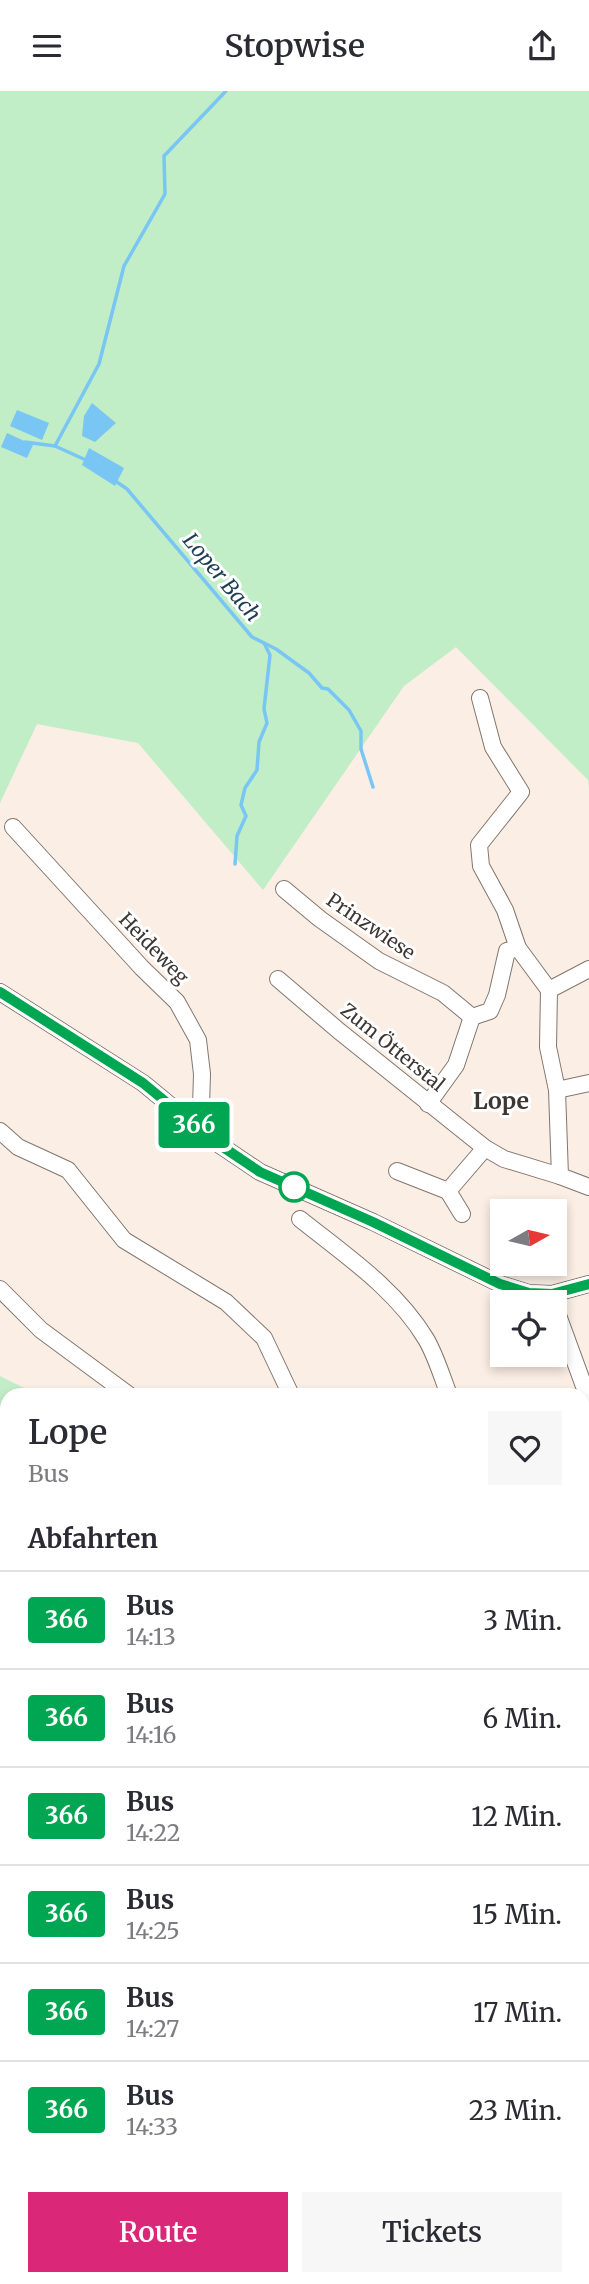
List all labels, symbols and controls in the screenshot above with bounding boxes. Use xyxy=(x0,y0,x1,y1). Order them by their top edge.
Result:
text: Stopwise xyxy=(224,26,365,66)
icon: menu xyxy=(28,27,66,65)
icon: share xyxy=(523,27,561,65)
water label: Loper Bach xyxy=(177,527,267,627)
street label: Prinzwiese xyxy=(322,888,420,964)
street label: Heideweg xyxy=(114,907,194,989)
street label: Zum Ötterstal xyxy=(336,998,450,1096)
district label: Lope xyxy=(473,1086,529,1115)
line badge: 366 xyxy=(154,1102,234,1148)
text: 366 xyxy=(173,1109,215,1140)
unlabelled marker xyxy=(279,1172,309,1202)
north arrow xyxy=(490,1199,567,1276)
map controls xyxy=(490,1199,567,1367)
button: locate xyxy=(490,1290,567,1367)
button: heart xyxy=(488,1411,562,1485)
text: Lope xyxy=(28,1412,107,1453)
text: Bus xyxy=(28,1459,69,1488)
text: Abfahrten xyxy=(28,1522,158,1555)
text: Bus xyxy=(126,1589,174,1622)
text: 366 xyxy=(45,1604,88,1635)
text: 3 Min. xyxy=(483,1604,562,1637)
text: 14:13 xyxy=(126,1622,176,1651)
text: Bus xyxy=(126,1687,174,1720)
text: 366 xyxy=(45,1702,88,1733)
text: 6 Min. xyxy=(483,1702,562,1735)
text: 14:16 xyxy=(126,1720,176,1749)
text: Bus xyxy=(126,1785,174,1818)
text: 366 xyxy=(45,1800,88,1831)
text: 12 Min. xyxy=(471,1800,562,1833)
text: 14:22 xyxy=(126,1818,180,1847)
text: Bus xyxy=(126,1883,174,1916)
text: 366 xyxy=(45,1898,88,1929)
text: 15 Min. xyxy=(472,1898,562,1931)
text: 14:25 xyxy=(126,1916,180,1945)
text: Bus xyxy=(126,1981,174,2014)
text: 366 xyxy=(45,1996,88,2027)
text: 17 Min. xyxy=(473,1996,562,2029)
text: 14:27 xyxy=(126,2014,179,2043)
text: Bus xyxy=(126,2079,174,2112)
text: 366 xyxy=(45,2094,88,2125)
text: 23 Min. xyxy=(469,2094,562,2127)
text: 14:33 xyxy=(126,2112,178,2141)
button: Route xyxy=(28,2192,288,2272)
button: Tickets xyxy=(302,2192,562,2272)

